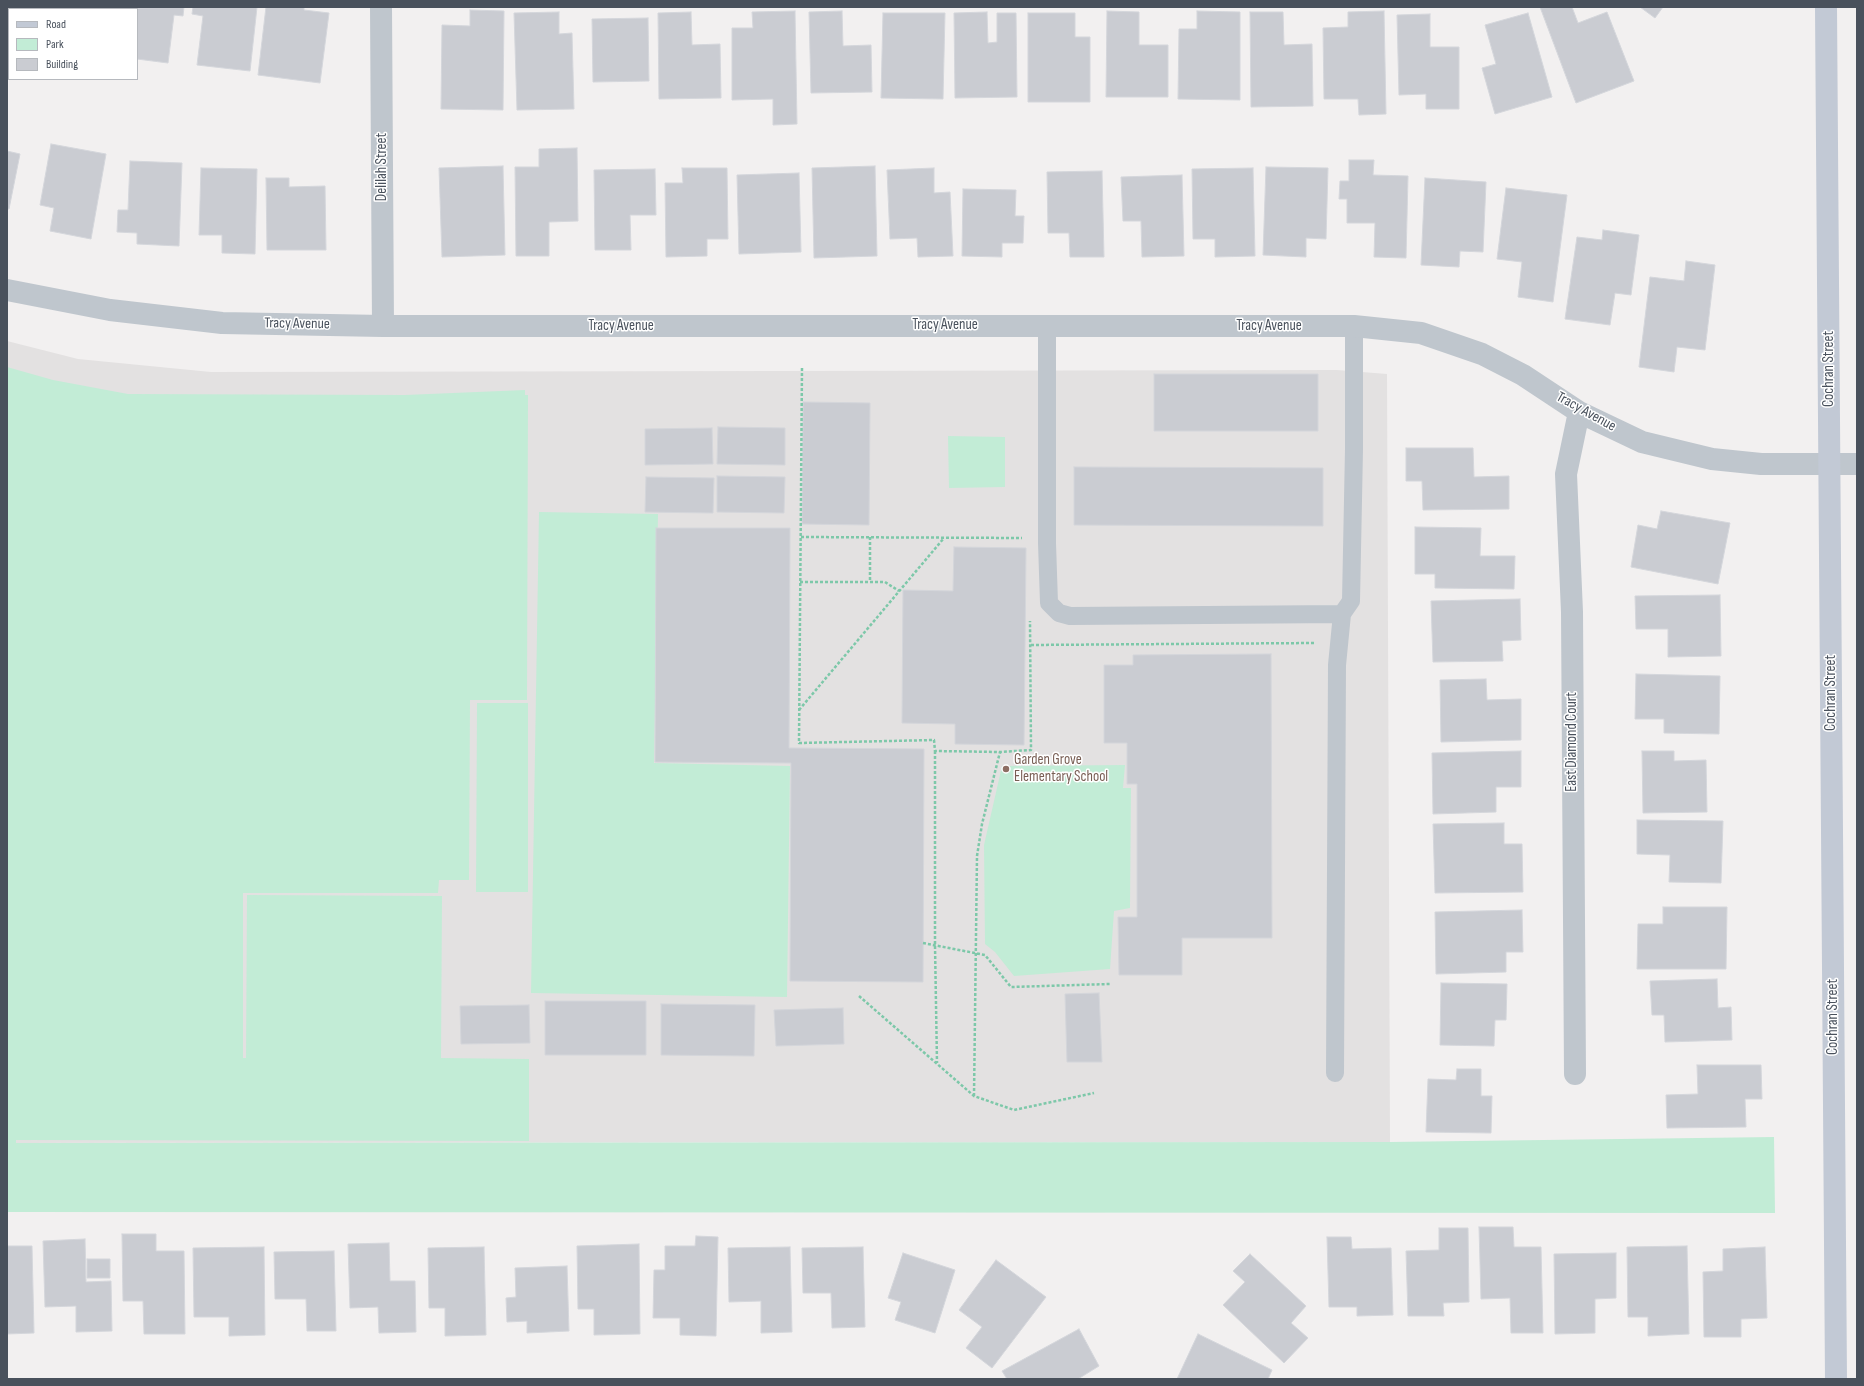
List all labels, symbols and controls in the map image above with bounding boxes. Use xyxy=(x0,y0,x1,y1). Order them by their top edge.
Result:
legend xyxy=(8,8,138,80)
text: Road xyxy=(46,17,66,32)
text: Park xyxy=(46,37,64,52)
text: Building xyxy=(46,57,78,72)
street label: Delilah Street xyxy=(373,133,391,201)
street label: Tracy Avenue xyxy=(264,314,330,334)
street label: Tracy Avenue xyxy=(912,316,978,334)
street label: Tracy Avenue xyxy=(588,317,654,335)
street label: Tracy Avenue xyxy=(1236,317,1302,335)
street label: Cochran Street xyxy=(1820,331,1838,407)
street label: Tracy Avenue xyxy=(1553,388,1619,436)
street label: Cochran Street xyxy=(1822,655,1840,731)
street label: East Diamond Court xyxy=(1563,692,1581,792)
place label: Garden Grove Elementary School xyxy=(1014,751,1108,786)
marker: Garden Grove Elementary School xyxy=(1001,764,1011,774)
street label: Cochran Street xyxy=(1824,979,1842,1055)

